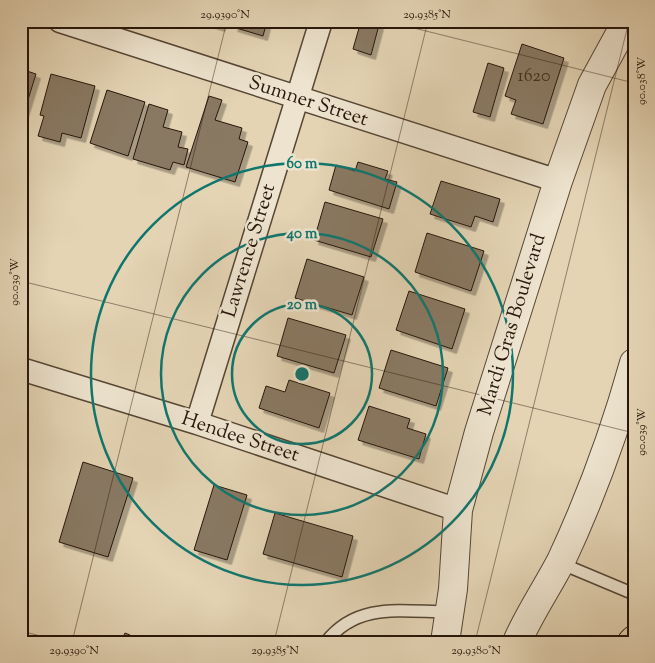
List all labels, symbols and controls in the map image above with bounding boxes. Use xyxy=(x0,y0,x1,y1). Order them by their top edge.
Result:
text: 29.9390°N xyxy=(200,6,250,24)
text: 29.9385°N xyxy=(403,6,451,24)
text: 90.038°W xyxy=(633,56,651,105)
house number: 1620 xyxy=(518,64,550,90)
street label: Sumner Street xyxy=(244,69,372,135)
text: 60 m xyxy=(287,154,318,175)
street label: Lawrence Street xyxy=(216,180,284,322)
text: 40 m xyxy=(286,224,318,245)
street label: Mardi Gras Boulevard xyxy=(472,230,554,420)
text: 90.039°W xyxy=(6,257,24,306)
text: 20 m xyxy=(287,295,318,316)
centre of rings xyxy=(293,365,311,383)
street label: Hendee Street xyxy=(177,405,303,471)
text: 90.039°W xyxy=(633,407,651,456)
text: 29.9390°N xyxy=(49,642,99,660)
text: 29.9385°N xyxy=(251,642,299,660)
text: 29.9380°N xyxy=(451,642,501,660)

